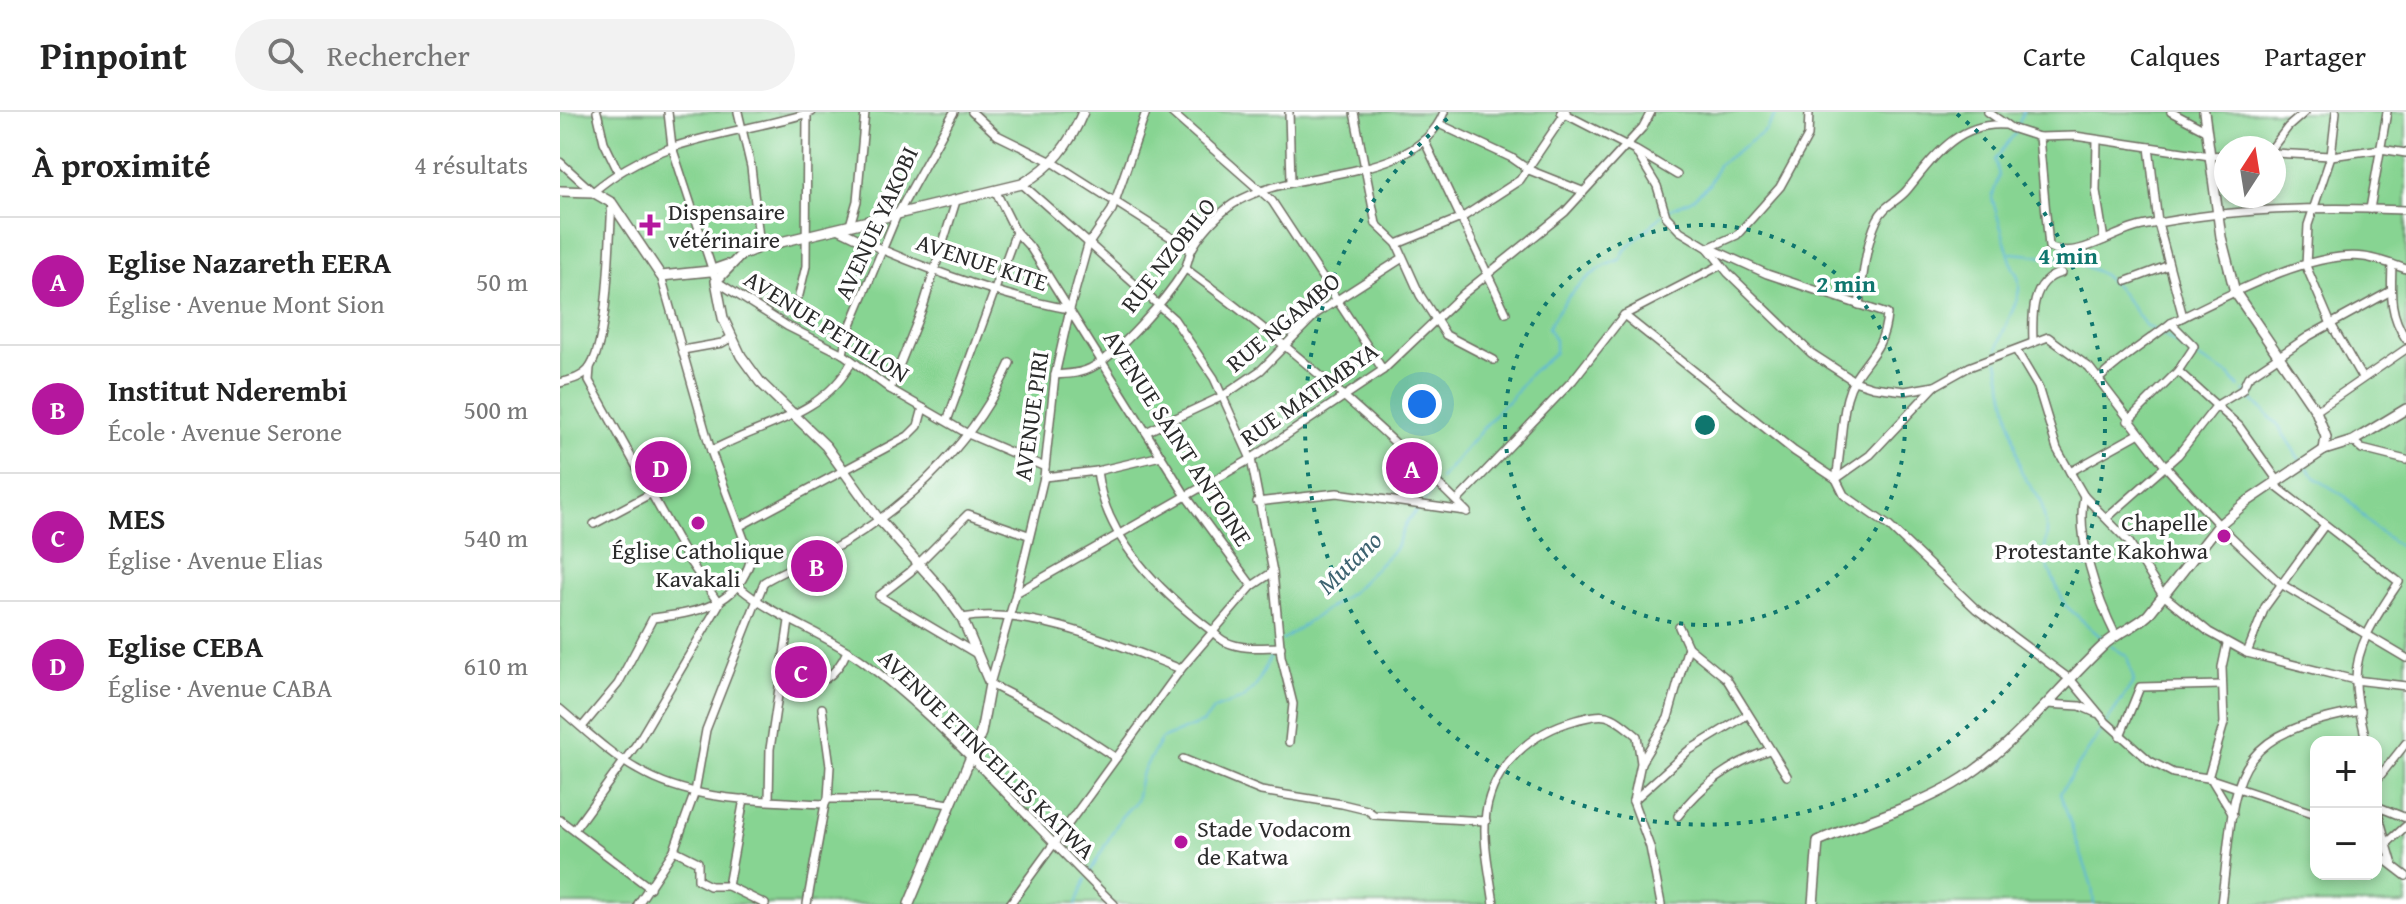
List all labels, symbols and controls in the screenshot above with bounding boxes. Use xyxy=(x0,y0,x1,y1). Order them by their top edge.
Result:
search box xyxy=(235,19,795,91)
text: Pinpoint xyxy=(40,27,187,83)
icon: search xyxy=(263,33,307,77)
text: Rechercher xyxy=(327,33,470,77)
text: Carte xyxy=(2023,35,2086,76)
text: Calques xyxy=(2130,35,2220,76)
text: Partager xyxy=(2264,35,2366,76)
north arrow xyxy=(2214,136,2286,208)
text: À proximité xyxy=(32,140,211,189)
street label: AVENUE YAKOBI xyxy=(825,141,927,305)
text: 4 résultats xyxy=(414,145,528,184)
street label: RUE NZOBILO xyxy=(1112,190,1224,320)
place label: Dispensaire vétérinaire xyxy=(668,194,785,257)
marker: Dispensaire vétérinaire xyxy=(639,214,661,236)
street label: AVENUE KITE xyxy=(912,224,1052,300)
text: 4 min xyxy=(2038,238,2098,273)
text: Eglise Nazareth EERA xyxy=(108,240,391,284)
street label: AVENUE PETILLON xyxy=(738,261,917,391)
text: A xyxy=(50,262,66,301)
text: 50 m xyxy=(476,262,528,301)
street label: RUE NGAMBO xyxy=(1218,264,1348,380)
text: 2 min xyxy=(1816,266,1876,301)
text: Église · Avenue Mont Sion xyxy=(108,284,385,323)
street label: AVENUE SAINT ANTOINE xyxy=(1095,323,1261,553)
street label: RUE MATIMBYA xyxy=(1233,333,1385,455)
street label: AVENUE PIRI xyxy=(1005,349,1057,483)
text: Institut Nderembi xyxy=(108,368,347,412)
your location xyxy=(1402,384,1442,424)
text: B xyxy=(50,390,66,429)
text: 500 m xyxy=(463,390,528,429)
centre of rings xyxy=(1691,411,1719,439)
text: École · Avenue Serone xyxy=(108,412,342,451)
pin: D xyxy=(635,437,687,497)
pin: A xyxy=(1386,438,1438,498)
text: MES xyxy=(108,496,166,540)
place label: Chapelle Protestante Kakohwa xyxy=(1995,505,2209,568)
marker: Église Catholique Kavakali xyxy=(689,514,707,532)
text: C xyxy=(51,518,65,557)
text: 540 m xyxy=(463,518,528,557)
water label: Mutano xyxy=(1308,521,1390,603)
marker: Chapelle Protestante Kakohwa xyxy=(2215,527,2233,545)
place label: Église Catholique Kavakali xyxy=(612,533,784,596)
pin: B xyxy=(791,536,843,596)
text: Église · Avenue Elias xyxy=(108,540,323,579)
text: Eglise CEBA xyxy=(108,624,263,668)
street label: AVENUE ETINCELLES KATWA xyxy=(871,641,1104,868)
pin: C xyxy=(775,642,827,702)
text: D xyxy=(50,646,66,685)
text: 610 m xyxy=(463,646,528,685)
text: Église · Avenue CABA xyxy=(108,668,332,707)
map controls xyxy=(2310,736,2382,880)
button: + xyxy=(2310,736,2382,808)
button: − xyxy=(2310,808,2382,880)
place label: Stade Vodacom de Katwa xyxy=(1197,811,1351,874)
marker: Stade Vodacom de Katwa xyxy=(1172,833,1190,851)

